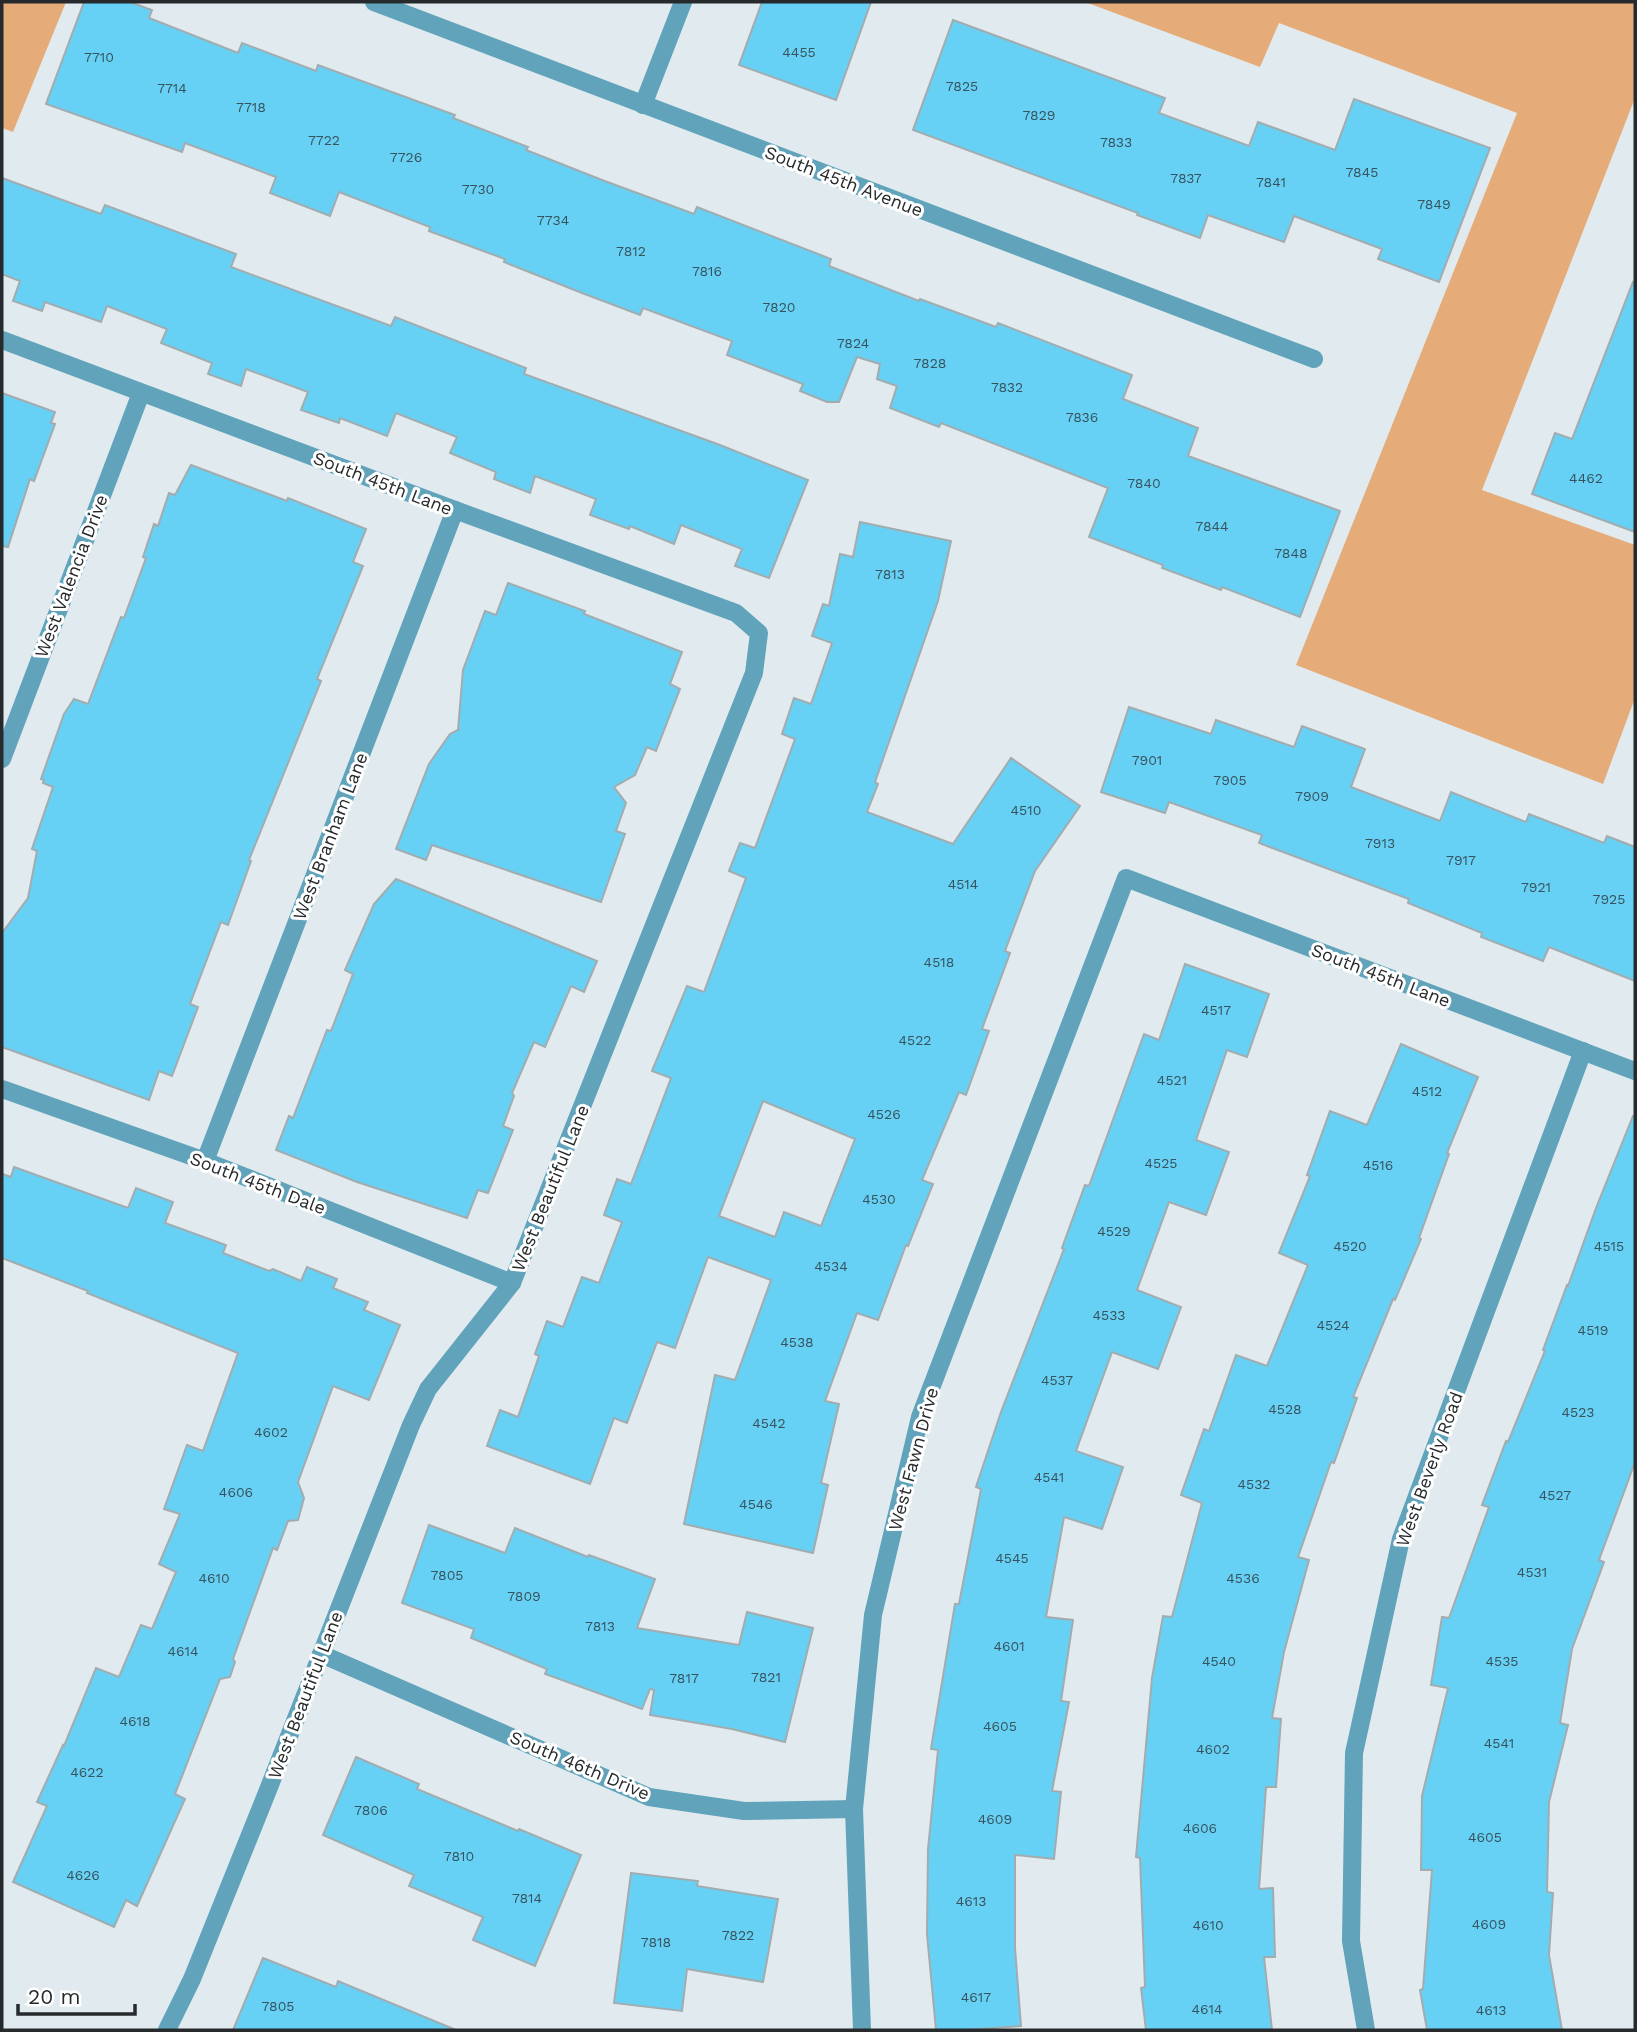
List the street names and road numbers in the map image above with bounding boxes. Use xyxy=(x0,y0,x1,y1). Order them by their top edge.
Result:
street label: South 45th Avenue xyxy=(762,141,926,221)
street label: South 45th Lane xyxy=(311,447,455,519)
street label: West Valencia Drive xyxy=(30,491,112,661)
street label: West Branham Lane xyxy=(288,749,372,923)
street label: South 45th Lane xyxy=(1309,939,1453,1011)
street label: West Beautiful Lane xyxy=(507,1102,593,1274)
street label: South 45th Dale xyxy=(187,1147,329,1219)
street label: West Fawn Drive xyxy=(884,1385,942,1533)
street label: West Beverly Road xyxy=(1391,1389,1467,1549)
street label: West Beautiful Lane xyxy=(263,1608,347,1782)
street label: South 46th Drive xyxy=(507,1726,653,1804)

